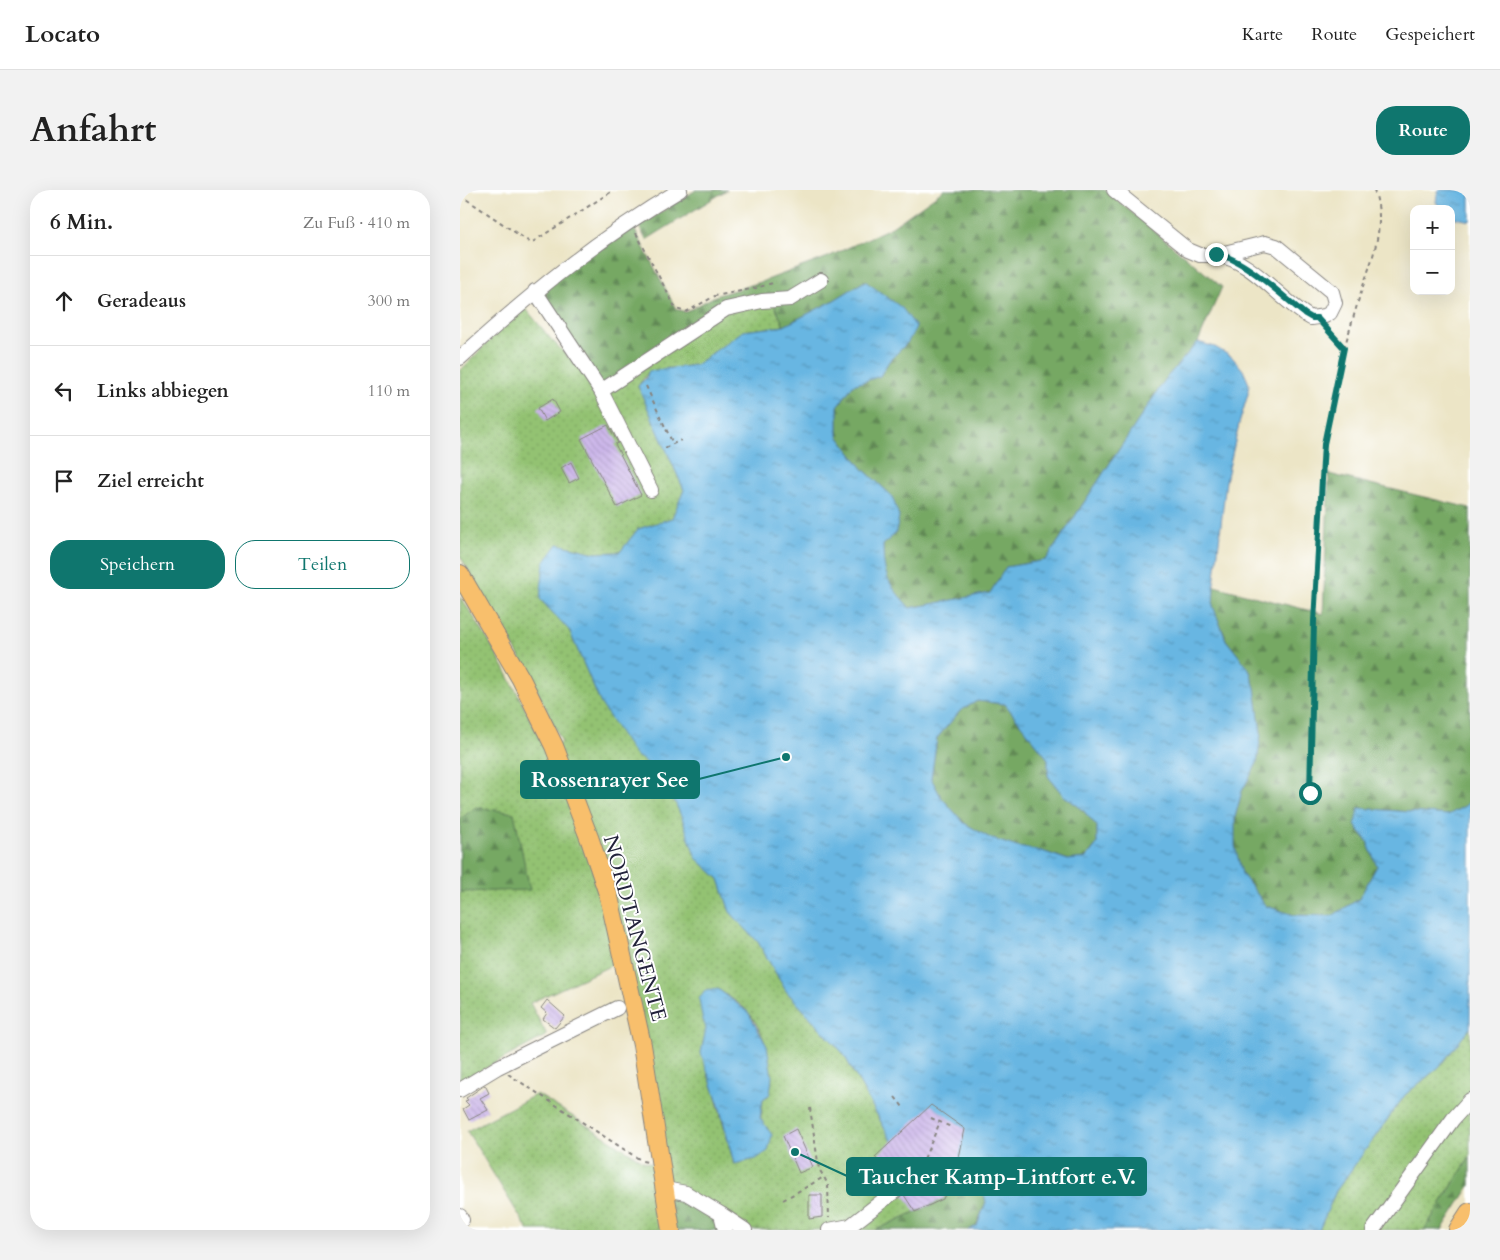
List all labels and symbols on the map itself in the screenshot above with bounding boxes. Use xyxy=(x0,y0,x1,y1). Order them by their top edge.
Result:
route end xyxy=(1205,243,1228,266)
callout: Rossenrayer See xyxy=(521,761,699,798)
text: Rossenrayer See xyxy=(531,765,689,795)
route start xyxy=(1299,782,1322,805)
street label: NORDTANGENTE xyxy=(596,832,673,1025)
callout: Taucher Kamp-Lintfort e.V. xyxy=(847,1158,1146,1195)
text: Taucher Kamp-Lintfort e.V. xyxy=(858,1162,1136,1192)

